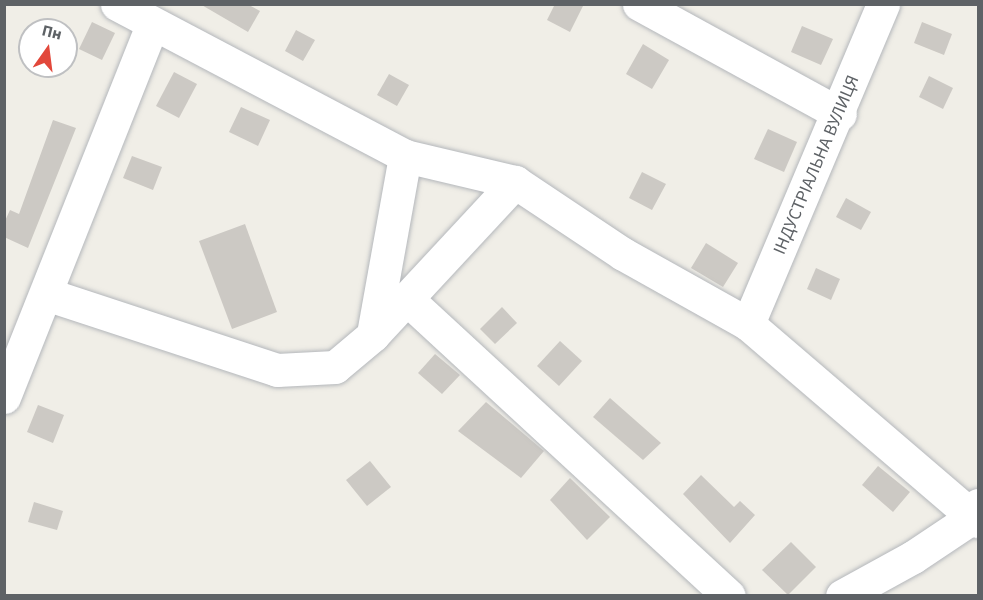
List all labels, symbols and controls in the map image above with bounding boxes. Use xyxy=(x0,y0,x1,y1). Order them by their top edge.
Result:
north arrow xyxy=(18,18,78,78)
text: Пн xyxy=(40,19,64,46)
street label: ІНДУСТРІАЛЬНА ВУЛИЦЯ xyxy=(769,72,865,258)

